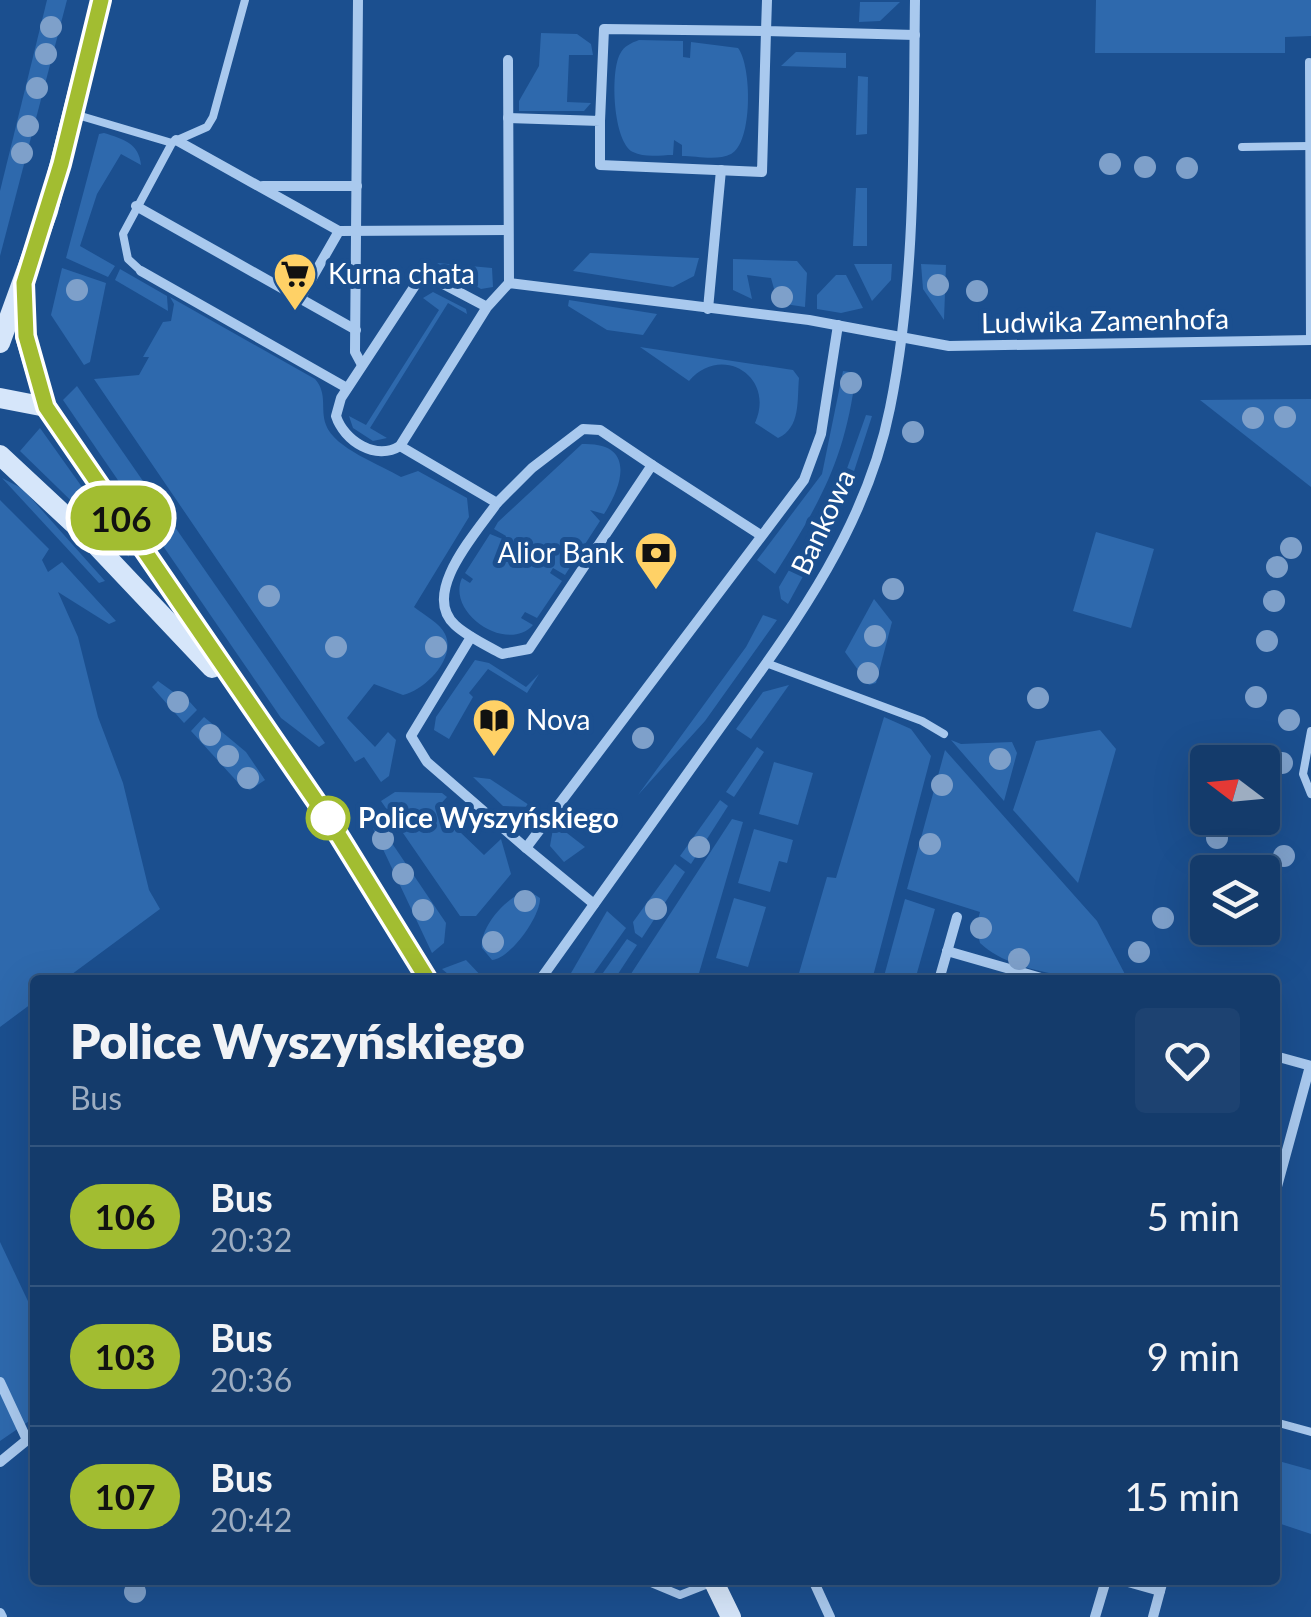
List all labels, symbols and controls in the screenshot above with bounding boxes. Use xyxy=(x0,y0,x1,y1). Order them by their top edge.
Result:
supermarket icon: Kurna chata xyxy=(272,251,318,312)
place label: Kurna chata xyxy=(328,256,475,290)
street label: Ludwika Zamenhofa xyxy=(981,301,1229,339)
street label: Bankowa xyxy=(783,464,861,580)
line badge: 106 xyxy=(64,486,178,550)
text: 106 xyxy=(91,497,151,539)
bank icon: Alior Bank xyxy=(633,530,679,591)
place label: Alior Bank xyxy=(497,535,625,569)
library icon: Nova xyxy=(471,697,517,758)
place label: Nova xyxy=(526,702,590,736)
north arrow xyxy=(1190,745,1280,835)
map controls xyxy=(1190,745,1280,945)
marker: Police Wyszyńskiego xyxy=(307,797,349,839)
place label: Police Wyszyńskiego xyxy=(358,800,619,834)
button: layers xyxy=(1190,855,1280,945)
button: heart xyxy=(1135,1008,1240,1113)
text: Police Wyszyńskiego xyxy=(70,1012,525,1069)
text: Bus xyxy=(70,1078,122,1117)
text: Bus xyxy=(210,1174,273,1220)
text: 5 min xyxy=(1147,1193,1240,1239)
text: 106 xyxy=(95,1195,155,1237)
text: 20:32 xyxy=(210,1220,292,1259)
text: Bus xyxy=(210,1314,273,1360)
text: 9 min xyxy=(1147,1333,1240,1379)
text: 103 xyxy=(95,1335,155,1377)
text: 20:36 xyxy=(210,1360,292,1399)
text: Bus xyxy=(210,1454,273,1500)
text: 15 min xyxy=(1125,1473,1240,1519)
text: 107 xyxy=(95,1475,155,1517)
text: 20:42 xyxy=(210,1500,292,1539)

